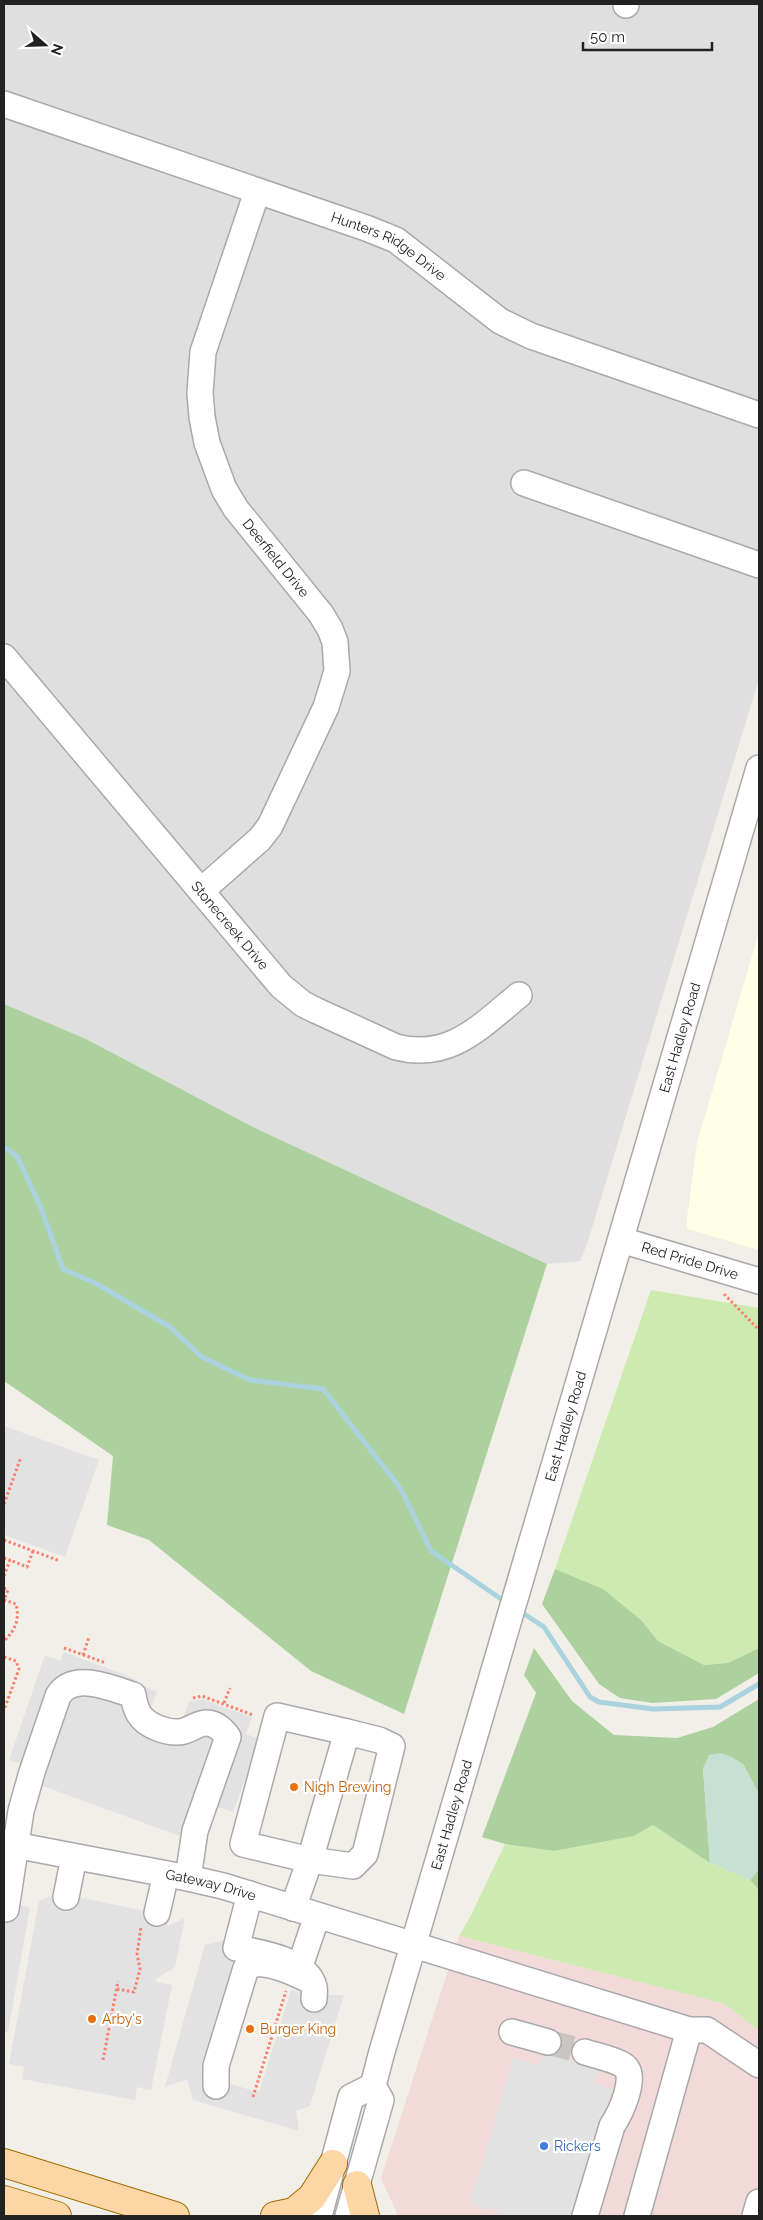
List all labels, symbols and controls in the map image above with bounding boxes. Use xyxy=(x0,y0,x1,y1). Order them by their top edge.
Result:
north arrow xyxy=(20,20,70,70)
scale bar xyxy=(583,20,712,52)
text: 50 m xyxy=(590,28,625,46)
text: N xyxy=(48,42,67,57)
street label: Hunters Ridge Drive xyxy=(329,209,449,284)
street label: Deerfield Drive xyxy=(240,516,312,600)
street label: Stonecreek Drive xyxy=(188,878,272,973)
street label: East Hadley Road xyxy=(656,981,704,1095)
street label: Red Pride Drive xyxy=(640,1239,740,1282)
street label: East Hadley Road xyxy=(542,1369,589,1483)
street label: East Hadley Road xyxy=(428,1758,475,1872)
place label: Nigh Brewing xyxy=(304,1779,392,1795)
marker: Nigh Brewing xyxy=(288,1781,300,1793)
street label: Gateway Drive xyxy=(164,1866,258,1904)
place label: Arby's xyxy=(102,2011,142,2027)
marker: Arby's xyxy=(86,2013,98,2025)
place label: Burger King xyxy=(260,2021,336,2037)
marker: Burger King xyxy=(244,2023,256,2035)
place label: Rickers xyxy=(554,2138,601,2154)
marker: Rickers xyxy=(538,2140,550,2152)

